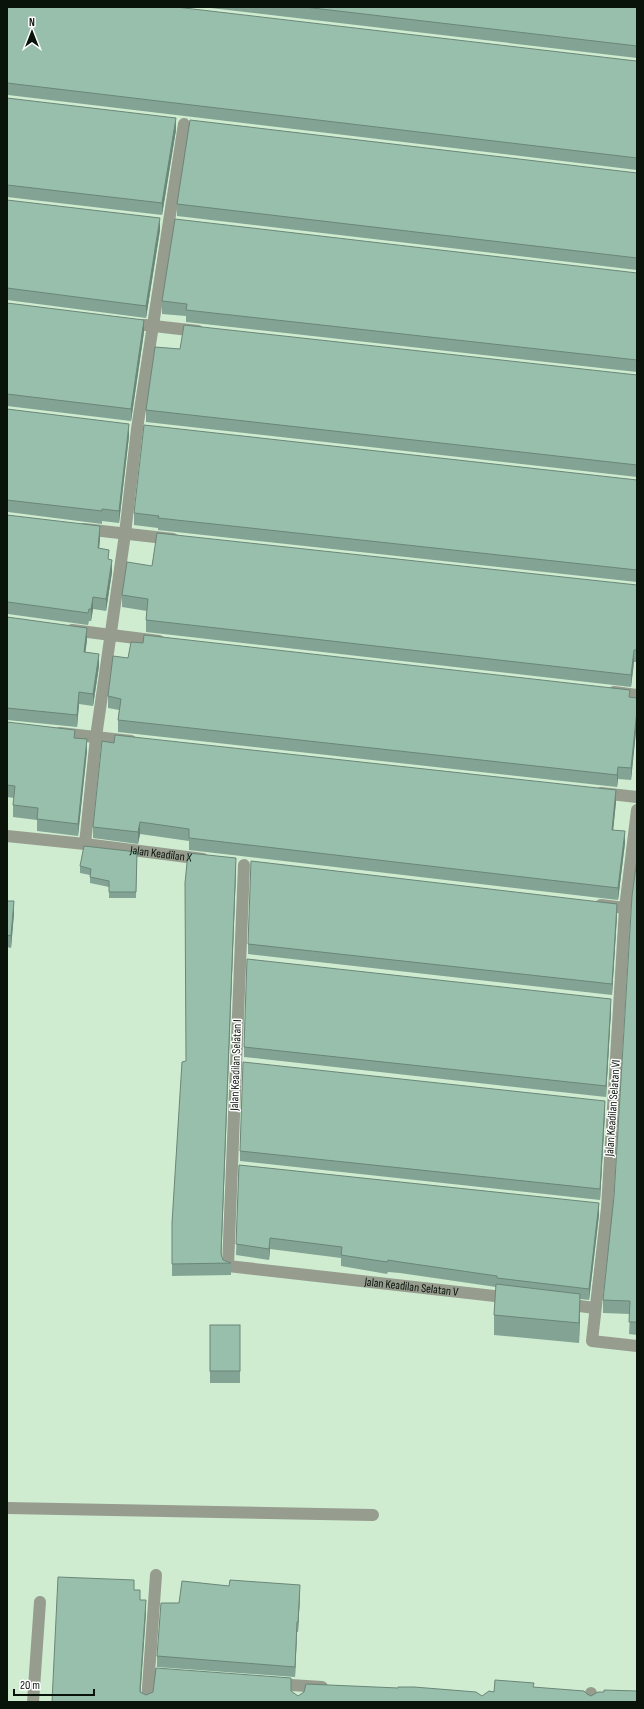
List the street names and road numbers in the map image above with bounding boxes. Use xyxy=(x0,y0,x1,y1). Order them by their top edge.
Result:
street label: Jalan Keadilan X xyxy=(128,842,194,865)
street label: Jalan Keadilan Selatan I xyxy=(227,1019,245,1112)
street label: Jalan Keadilan Selatan VI xyxy=(602,1059,624,1158)
street label: Jalan Keadilan Selatan V xyxy=(363,1274,460,1299)

